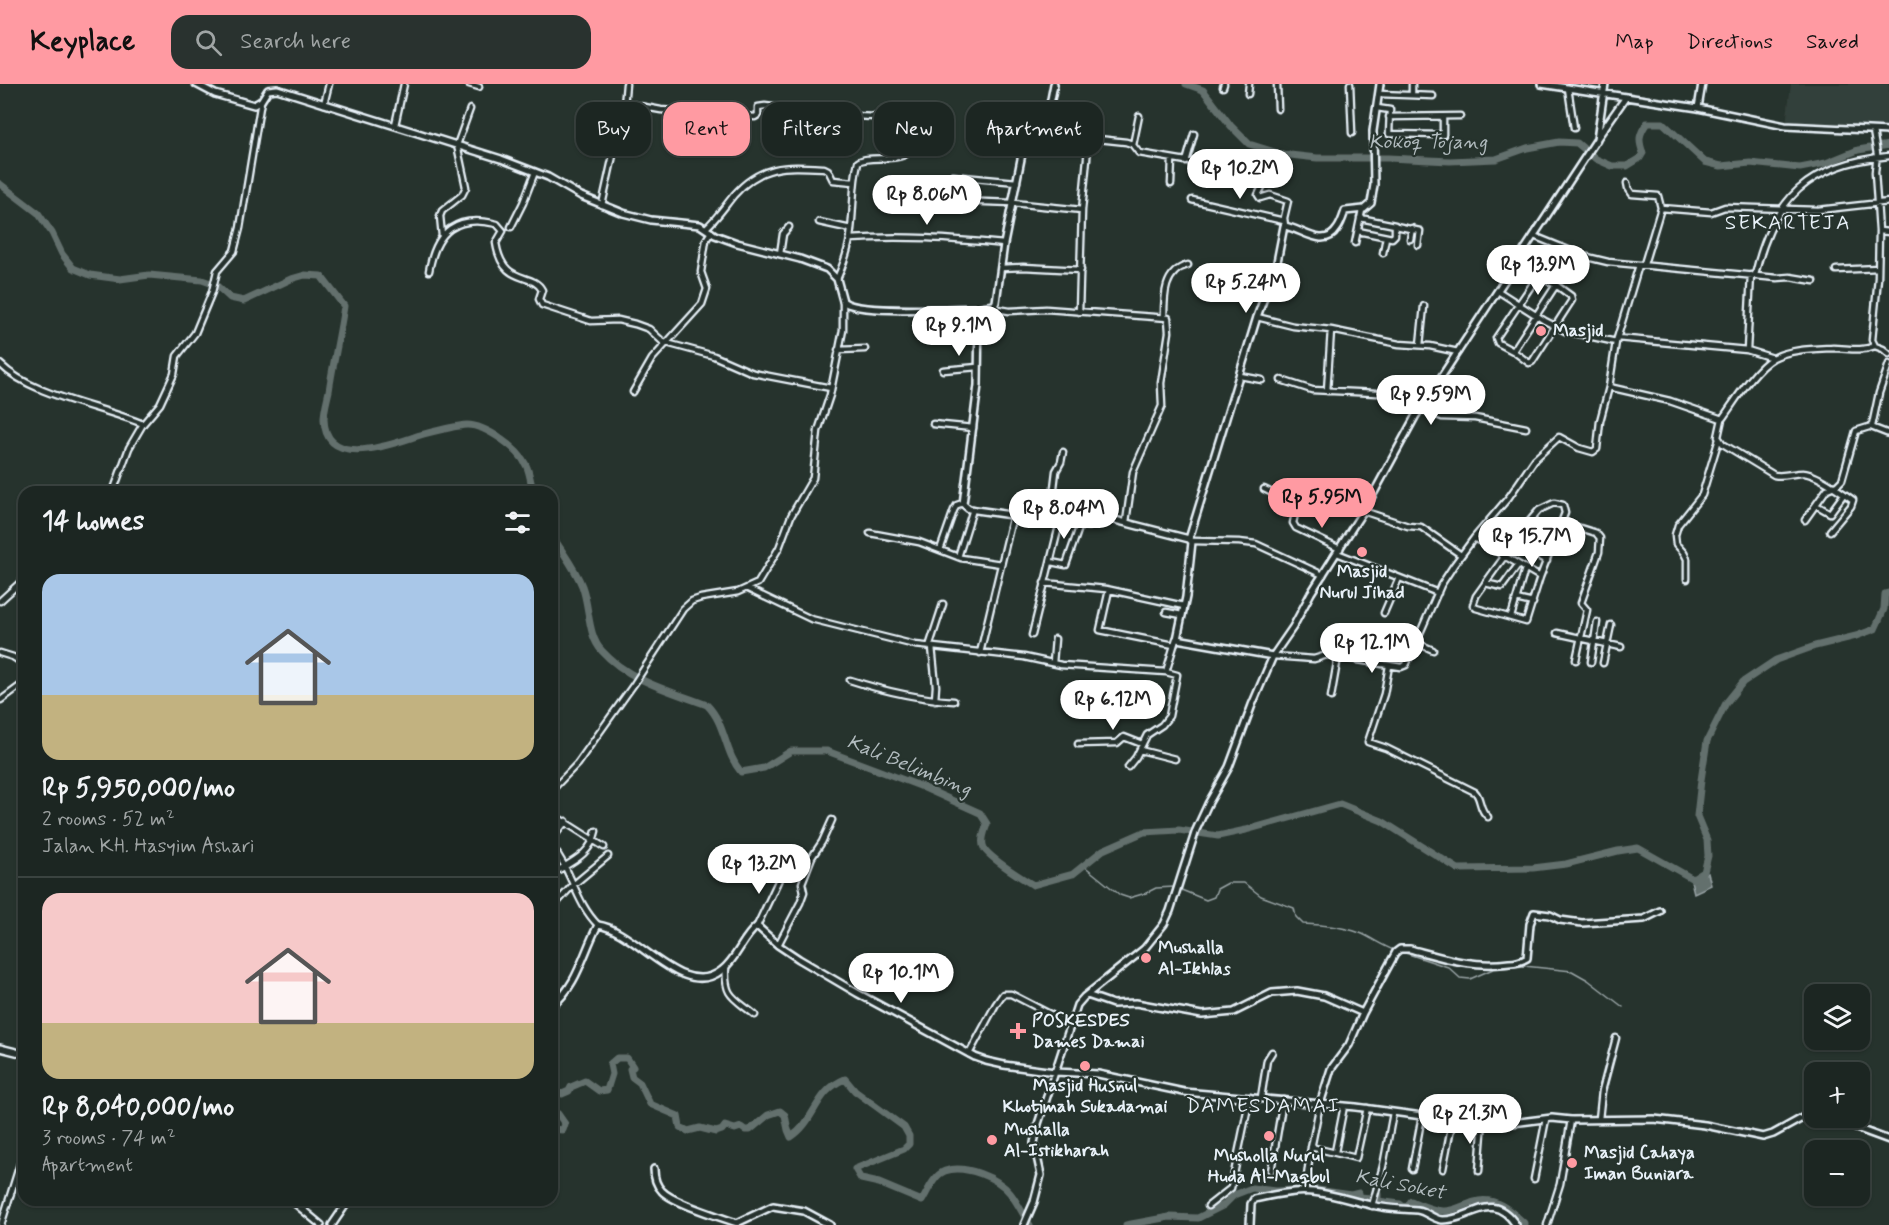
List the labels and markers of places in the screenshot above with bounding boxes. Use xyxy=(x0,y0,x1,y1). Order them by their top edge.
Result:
pin: Rp 10.2M xyxy=(1178,149,1302,200)
pin: Rp 8.06M xyxy=(865,175,989,226)
pin: Rp 13.9M xyxy=(1476,245,1600,296)
pin: Rp 5.24M xyxy=(1184,263,1308,314)
pin: Rp 9.1M xyxy=(904,306,1014,357)
place label: Masjid xyxy=(1553,319,1604,343)
marker: Masjid xyxy=(1534,324,1548,338)
pin: Rp 9.59M xyxy=(1369,375,1493,426)
pin: Rp 5.95M xyxy=(1260,478,1384,529)
pin: Rp 8.04M xyxy=(1002,489,1126,540)
pin: Rp 15.7M xyxy=(1470,517,1594,568)
marker: Masjid Nurul Jihad xyxy=(1355,545,1369,559)
place label: Masjid Nurul Jihad xyxy=(1319,560,1405,605)
pin: Rp 12.1M xyxy=(1310,623,1434,674)
pin: Rp 6.12M xyxy=(1051,680,1175,731)
pin: Rp 13.2M xyxy=(697,844,821,895)
place label: Mushalla Al-Ikhlas xyxy=(1158,936,1231,981)
marker: Mushalla Al-Ikhlas xyxy=(1139,951,1153,965)
pin: Rp 10.1M xyxy=(839,953,963,1004)
place label: POSKESDES Dames Damai xyxy=(1032,1009,1145,1054)
marker: POSKESDES Dames Damai xyxy=(1009,1022,1027,1040)
marker: Masjid Husnul Khotimah Sukadamai xyxy=(1078,1059,1092,1073)
place label: Masjid Husnul Khotimah Sukadamai xyxy=(1003,1074,1167,1119)
pin: Rp 21.3M xyxy=(1408,1094,1532,1145)
place label: Mushalla Al-Istikharah xyxy=(1004,1118,1109,1163)
marker: Musholla Nurul Huda Al-Maqbul xyxy=(1262,1129,1276,1143)
marker: Mushalla Al-Istikharah xyxy=(985,1133,999,1147)
place label: Masjid Cahaya Iman Buniara xyxy=(1584,1141,1695,1186)
place label: Musholla Nurul Huda Al-Maqbul xyxy=(1208,1144,1330,1189)
marker: Masjid Cahaya Iman Buniara xyxy=(1565,1156,1579,1170)

